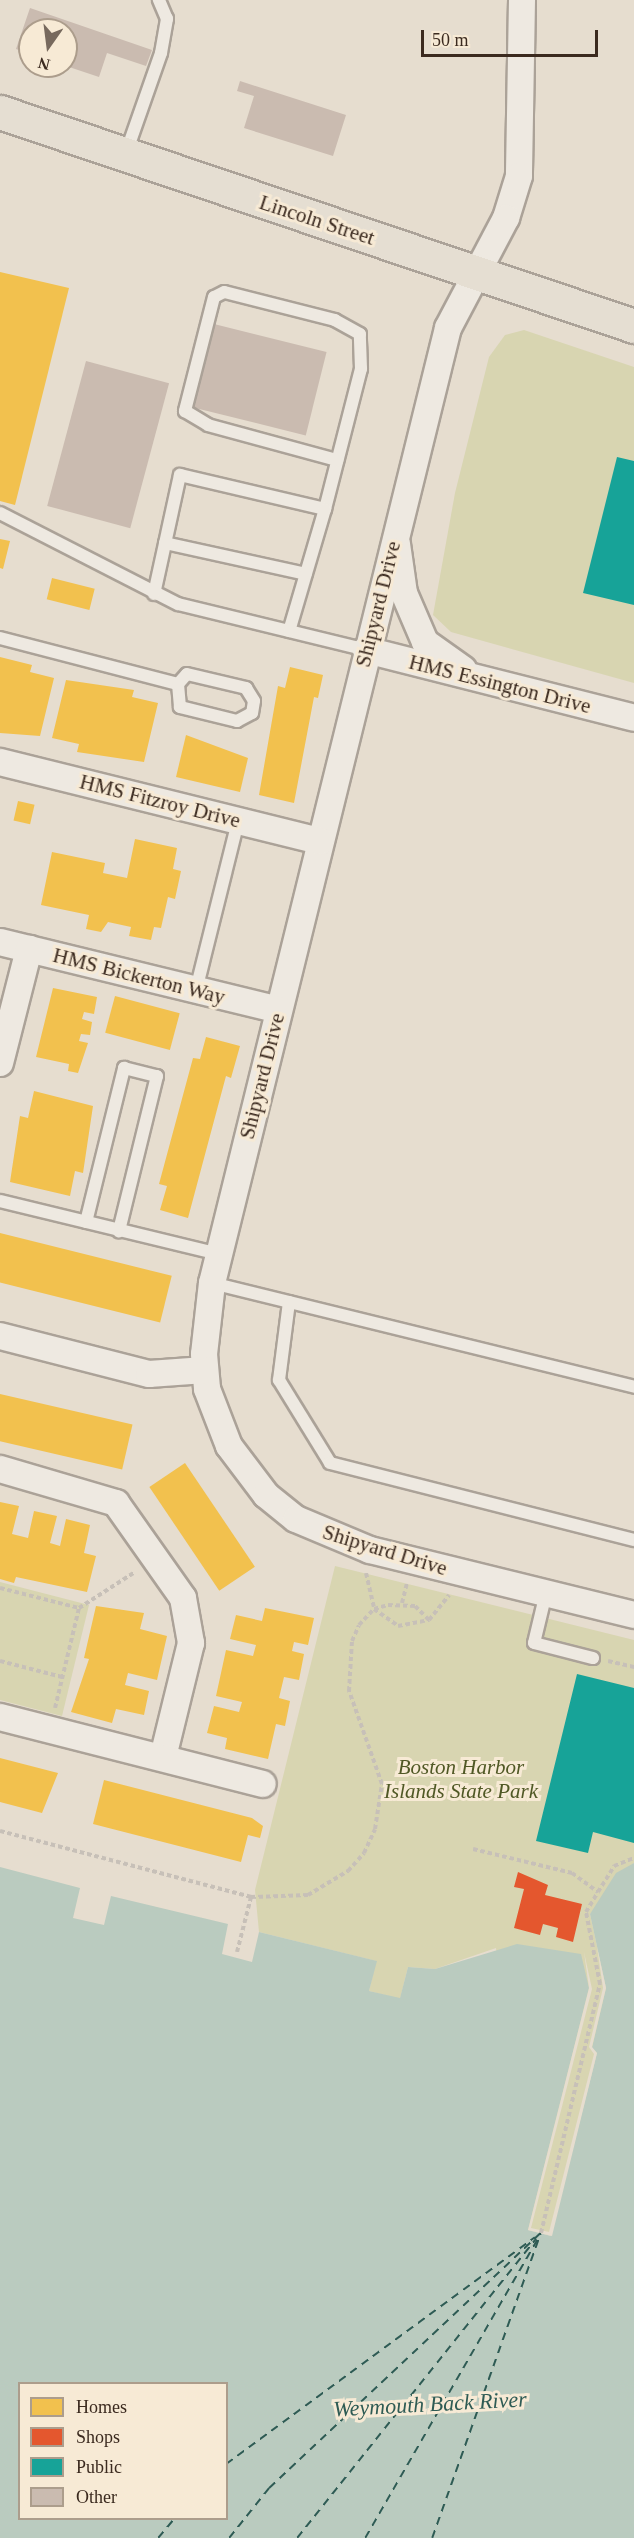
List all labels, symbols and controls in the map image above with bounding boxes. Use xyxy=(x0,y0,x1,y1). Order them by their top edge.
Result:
north arrow xyxy=(18,18,78,78)
scale bar xyxy=(424,18,601,56)
text: 50 m xyxy=(432,30,469,50)
text: N xyxy=(36,54,52,74)
street label: Lincoln Street xyxy=(256,190,378,250)
street label: Shipyard Drive xyxy=(350,538,406,670)
street label: HMS Essington Drive xyxy=(406,649,594,719)
street label: HMS Fitzroy Drive xyxy=(77,769,243,833)
street label: HMS Bickerton Way xyxy=(50,942,228,1010)
street label: Shipyard Drive xyxy=(234,1010,290,1142)
street label: Shipyard Drive xyxy=(320,1519,450,1581)
park label: Boston Harbor Islands State Park xyxy=(384,1754,538,1804)
legend xyxy=(18,2382,228,2520)
water label: Weymouth Back River xyxy=(333,2386,527,2422)
text: Homes xyxy=(76,2397,127,2417)
text: Shops xyxy=(76,2427,120,2447)
text: Public xyxy=(76,2457,122,2477)
text: Other xyxy=(76,2487,117,2507)

